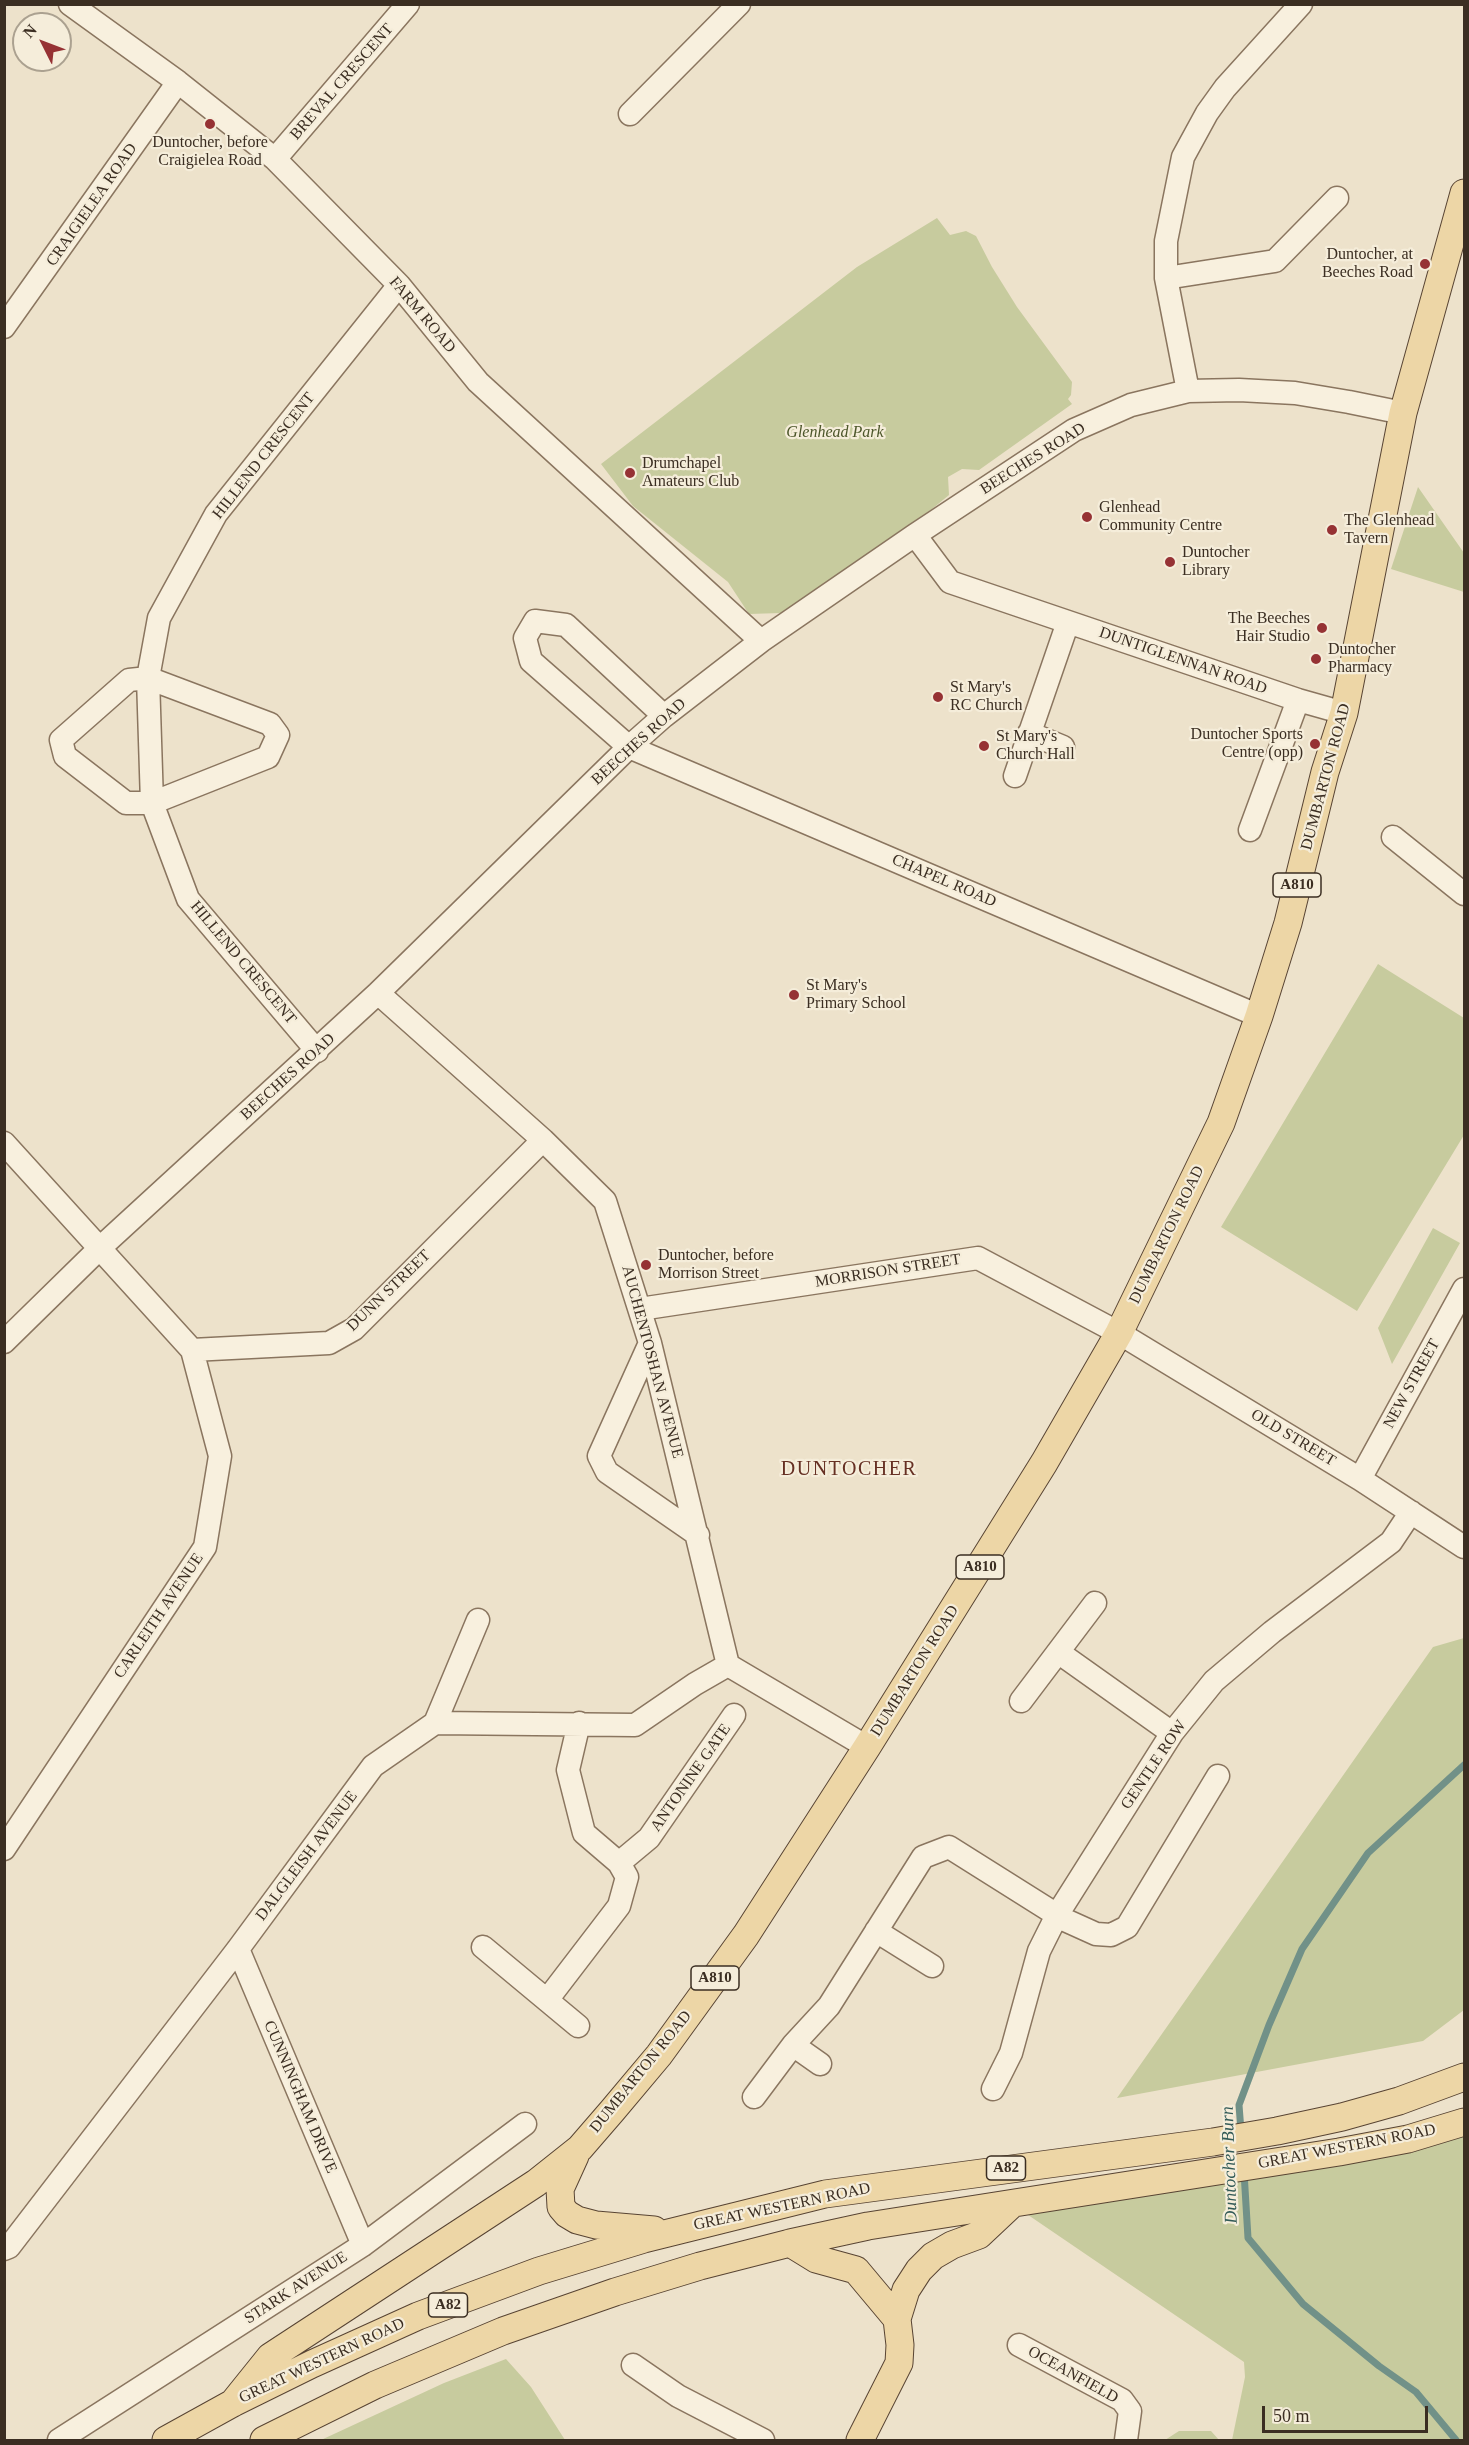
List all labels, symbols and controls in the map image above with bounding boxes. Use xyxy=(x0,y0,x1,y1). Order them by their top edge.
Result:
north arrow xyxy=(12,12,72,72)
street label: BREVAL CRESCENT xyxy=(286,20,398,144)
text: N xyxy=(20,21,40,41)
marker: Duntocher, before Craigielea Road xyxy=(203,117,217,131)
place label: Duntocher, before Craigielea Road xyxy=(152,133,268,171)
street label: CRAIGIELEA ROAD xyxy=(42,140,142,270)
place label: Duntocher, at Beeches Road xyxy=(1322,245,1413,283)
marker: Duntocher, at Beeches Road xyxy=(1418,257,1432,271)
street label: FARM ROAD xyxy=(385,273,459,357)
street label: HILLEND CRESCENT xyxy=(209,389,319,523)
street label: BEECHES ROAD xyxy=(977,419,1089,499)
park label: Glenhead Park xyxy=(786,423,884,443)
place label: Drumchapel Amateurs Club xyxy=(642,454,739,492)
marker: Drumchapel Amateurs Club xyxy=(623,466,637,480)
place label: Glenhead Community Centre xyxy=(1099,498,1222,536)
marker: Glenhead Community Centre xyxy=(1080,510,1094,524)
place label: The Glenhead Tavern xyxy=(1344,511,1434,549)
marker: The Glenhead Tavern xyxy=(1325,523,1339,537)
place label: Duntocher Library xyxy=(1182,543,1250,581)
marker: Duntocher Library xyxy=(1163,555,1177,569)
place label: The Beeches Hair Studio xyxy=(1228,609,1310,647)
marker: The Beeches Hair Studio xyxy=(1315,621,1329,635)
street label: DUNTIGLENNAN ROAD xyxy=(1096,623,1270,699)
place label: Duntocher Pharmacy xyxy=(1328,640,1396,678)
marker: Duntocher Pharmacy xyxy=(1309,652,1323,666)
place label: St Mary's RC Church xyxy=(950,678,1022,716)
marker: St Mary's RC Church xyxy=(931,690,945,704)
street label: BEECHES ROAD xyxy=(588,695,690,789)
street label: DUMBARTON ROAD xyxy=(1297,701,1355,853)
place label: Duntocher Sports Centre (opp) xyxy=(1191,725,1303,763)
place label: St Mary's Church Hall xyxy=(996,727,1075,765)
marker: Duntocher Sports Centre (opp) xyxy=(1308,737,1322,751)
marker: St Mary's Church Hall xyxy=(977,739,991,753)
street label: CHAPEL ROAD xyxy=(889,850,999,912)
road number: A810 xyxy=(1273,873,1321,897)
street label: HILLEND CRESCENT xyxy=(186,897,300,1029)
place label: St Mary's Primary School xyxy=(806,976,906,1014)
marker: St Mary's Primary School xyxy=(787,988,801,1002)
street label: BEECHES ROAD xyxy=(237,1030,339,1124)
street label: DUMBARTON ROAD xyxy=(1125,1163,1209,1307)
street label: DUNN STREET xyxy=(343,1246,435,1336)
place label: Duntocher, before Morrison Street xyxy=(658,1246,774,1284)
street label: MORRISON STREET xyxy=(814,1250,962,1292)
marker: Duntocher, before Morrison Street xyxy=(639,1258,653,1272)
street label: AUCHENTOSHAN AVENUE xyxy=(617,1263,687,1461)
street label: NEW STREET xyxy=(1380,1336,1444,1432)
street label: OLD STREET xyxy=(1247,1405,1339,1471)
district label: DUNTOCHER xyxy=(781,1458,917,1482)
street label: CARLEITH AVENUE xyxy=(110,1550,208,1682)
road number: A810 xyxy=(956,1555,1004,1579)
street label: DUMBARTON ROAD xyxy=(867,1602,963,1740)
street label: GENTLE ROW xyxy=(1117,1717,1191,1813)
street label: ANTONINE GATE xyxy=(647,1720,735,1836)
street label: DALGLEISH AVENUE xyxy=(252,1787,362,1925)
road number: A810 xyxy=(691,1966,739,1990)
street label: DUMBARTON ROAD xyxy=(586,2007,696,2137)
street label: CUNNINGHAM DRIVE xyxy=(259,2018,341,2176)
water label: Duntocher Burn xyxy=(1217,2106,1243,2224)
street label: GREAT WESTERN ROAD xyxy=(1257,2120,1437,2174)
road number: A82 xyxy=(986,2156,1026,2180)
street label: GREAT WESTERN ROAD xyxy=(692,2179,872,2235)
street label: STARK AVENUE xyxy=(241,2248,351,2328)
road number: A82 xyxy=(428,2293,468,2317)
street label: GREAT WESTERN ROAD xyxy=(236,2314,408,2408)
street label: OCEANFIELD xyxy=(1024,2342,1122,2408)
scale bar xyxy=(1265,2394,1432,2432)
text: 50 m xyxy=(1273,2406,1310,2426)

